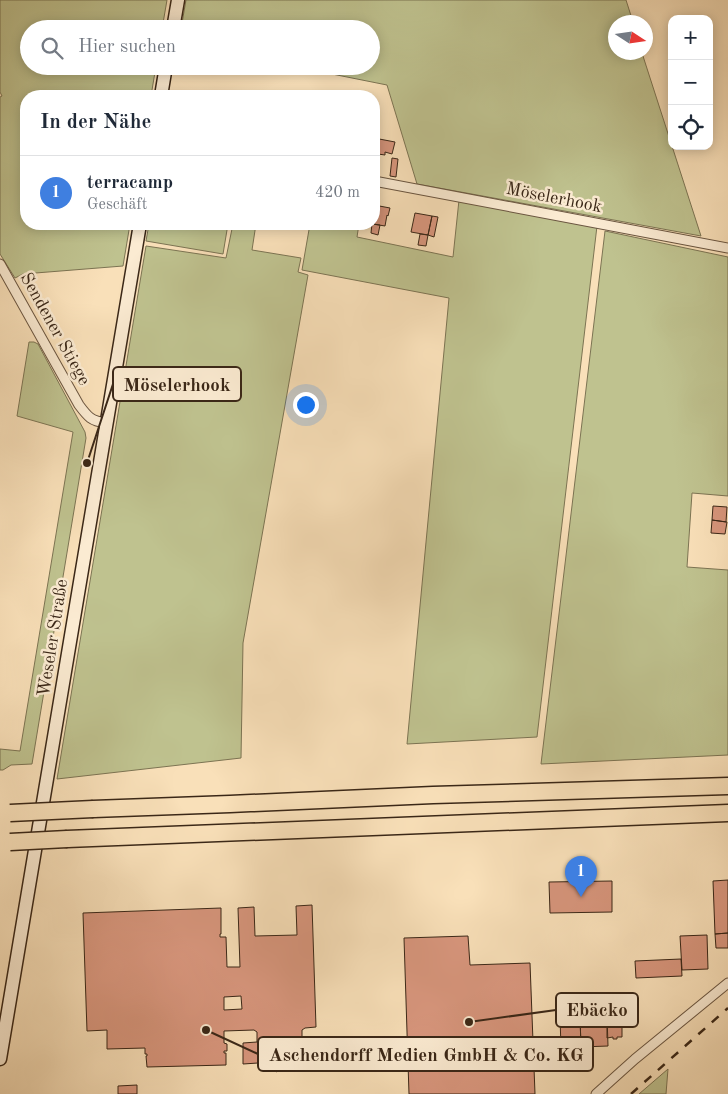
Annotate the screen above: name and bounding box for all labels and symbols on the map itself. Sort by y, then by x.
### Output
north arrow [608,15,653,60]
street label: Möselerhook [504,180,604,216]
street label: Sendener Stiege [17,270,93,388]
callout: Möselerhook [113,367,241,401]
text: Möselerhook [123,377,231,396]
your location [293,392,319,418]
street label: Weseler Straße [35,578,71,698]
pin: 1 [565,856,597,897]
callout: Ebäcko [556,993,638,1027]
text: Ebäcko [566,1002,628,1021]
callout: Aschendorff Medien GmbH & Co. KG [258,1037,593,1071]
text: Aschendorff Medien GmbH & Co. KG [268,1047,584,1066]

